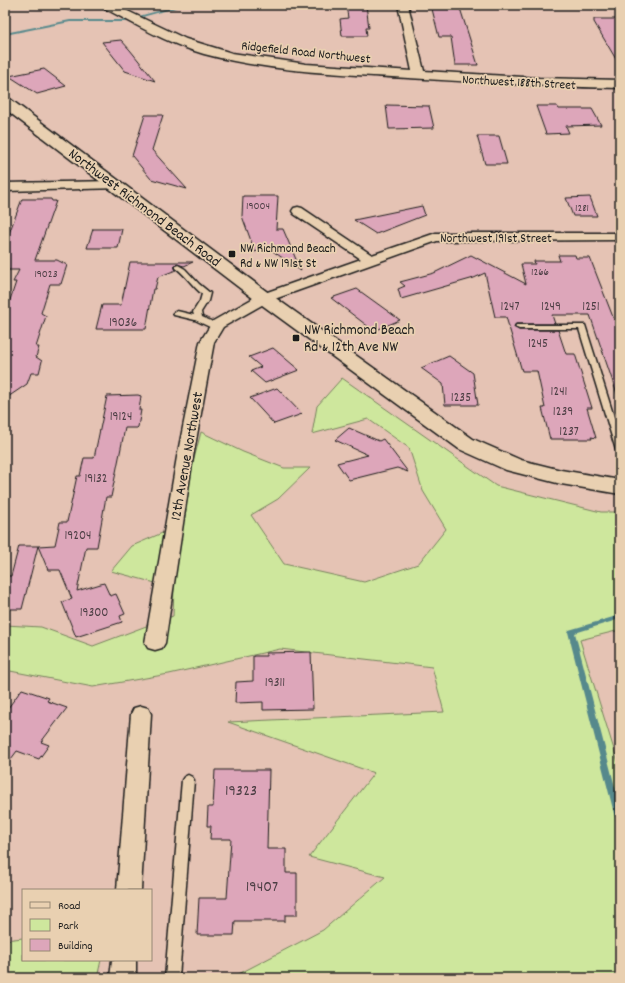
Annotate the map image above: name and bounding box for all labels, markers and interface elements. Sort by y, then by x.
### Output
street label: Ridgefield Road Northwest [240,37,371,70]
street label: Northwest 188th Street [462,71,576,96]
street label: Northwest Richmond Beach Road [63,144,225,273]
house number: 19004 [246,199,270,215]
house number: 1281 [575,201,589,217]
street label: Northwest 191st Street [440,230,552,249]
place label: NW Richmond Beach Rd & NW 191st St [240,240,336,274]
marker: NW Richmond Beach Rd & NW 191st St [227,249,237,259]
house number: 1266 [531,265,549,281]
house number: 19023 [34,267,58,283]
house number: 1247 [501,298,519,317]
house number: 1249 [541,298,561,317]
house number: 1251 [582,298,600,317]
house number: 19036 [109,314,137,333]
place label: NW Richmond Beach Rd & 12th Ave NW [304,320,415,359]
marker: NW Richmond Beach Rd & 12th Ave NW [291,333,301,343]
house number: 1245 [528,335,548,354]
house number: 1241 [551,383,567,402]
house number: 1235 [451,389,471,408]
street label: 12th Avenue Northwest [166,390,210,522]
house number: 1239 [553,403,573,422]
house number: 19124 [110,408,132,427]
house number: 1237 [559,423,579,442]
house number: 19132 [84,470,108,489]
house number: 19204 [65,527,91,546]
house number: 19300 [80,604,108,623]
house number: 19311 [265,674,285,693]
house number: 19323 [225,780,257,803]
house number: 19407 [246,876,278,899]
legend [22,889,152,961]
text: Road [58,898,80,915]
text: Park [58,918,79,935]
text: Building [58,938,93,955]

